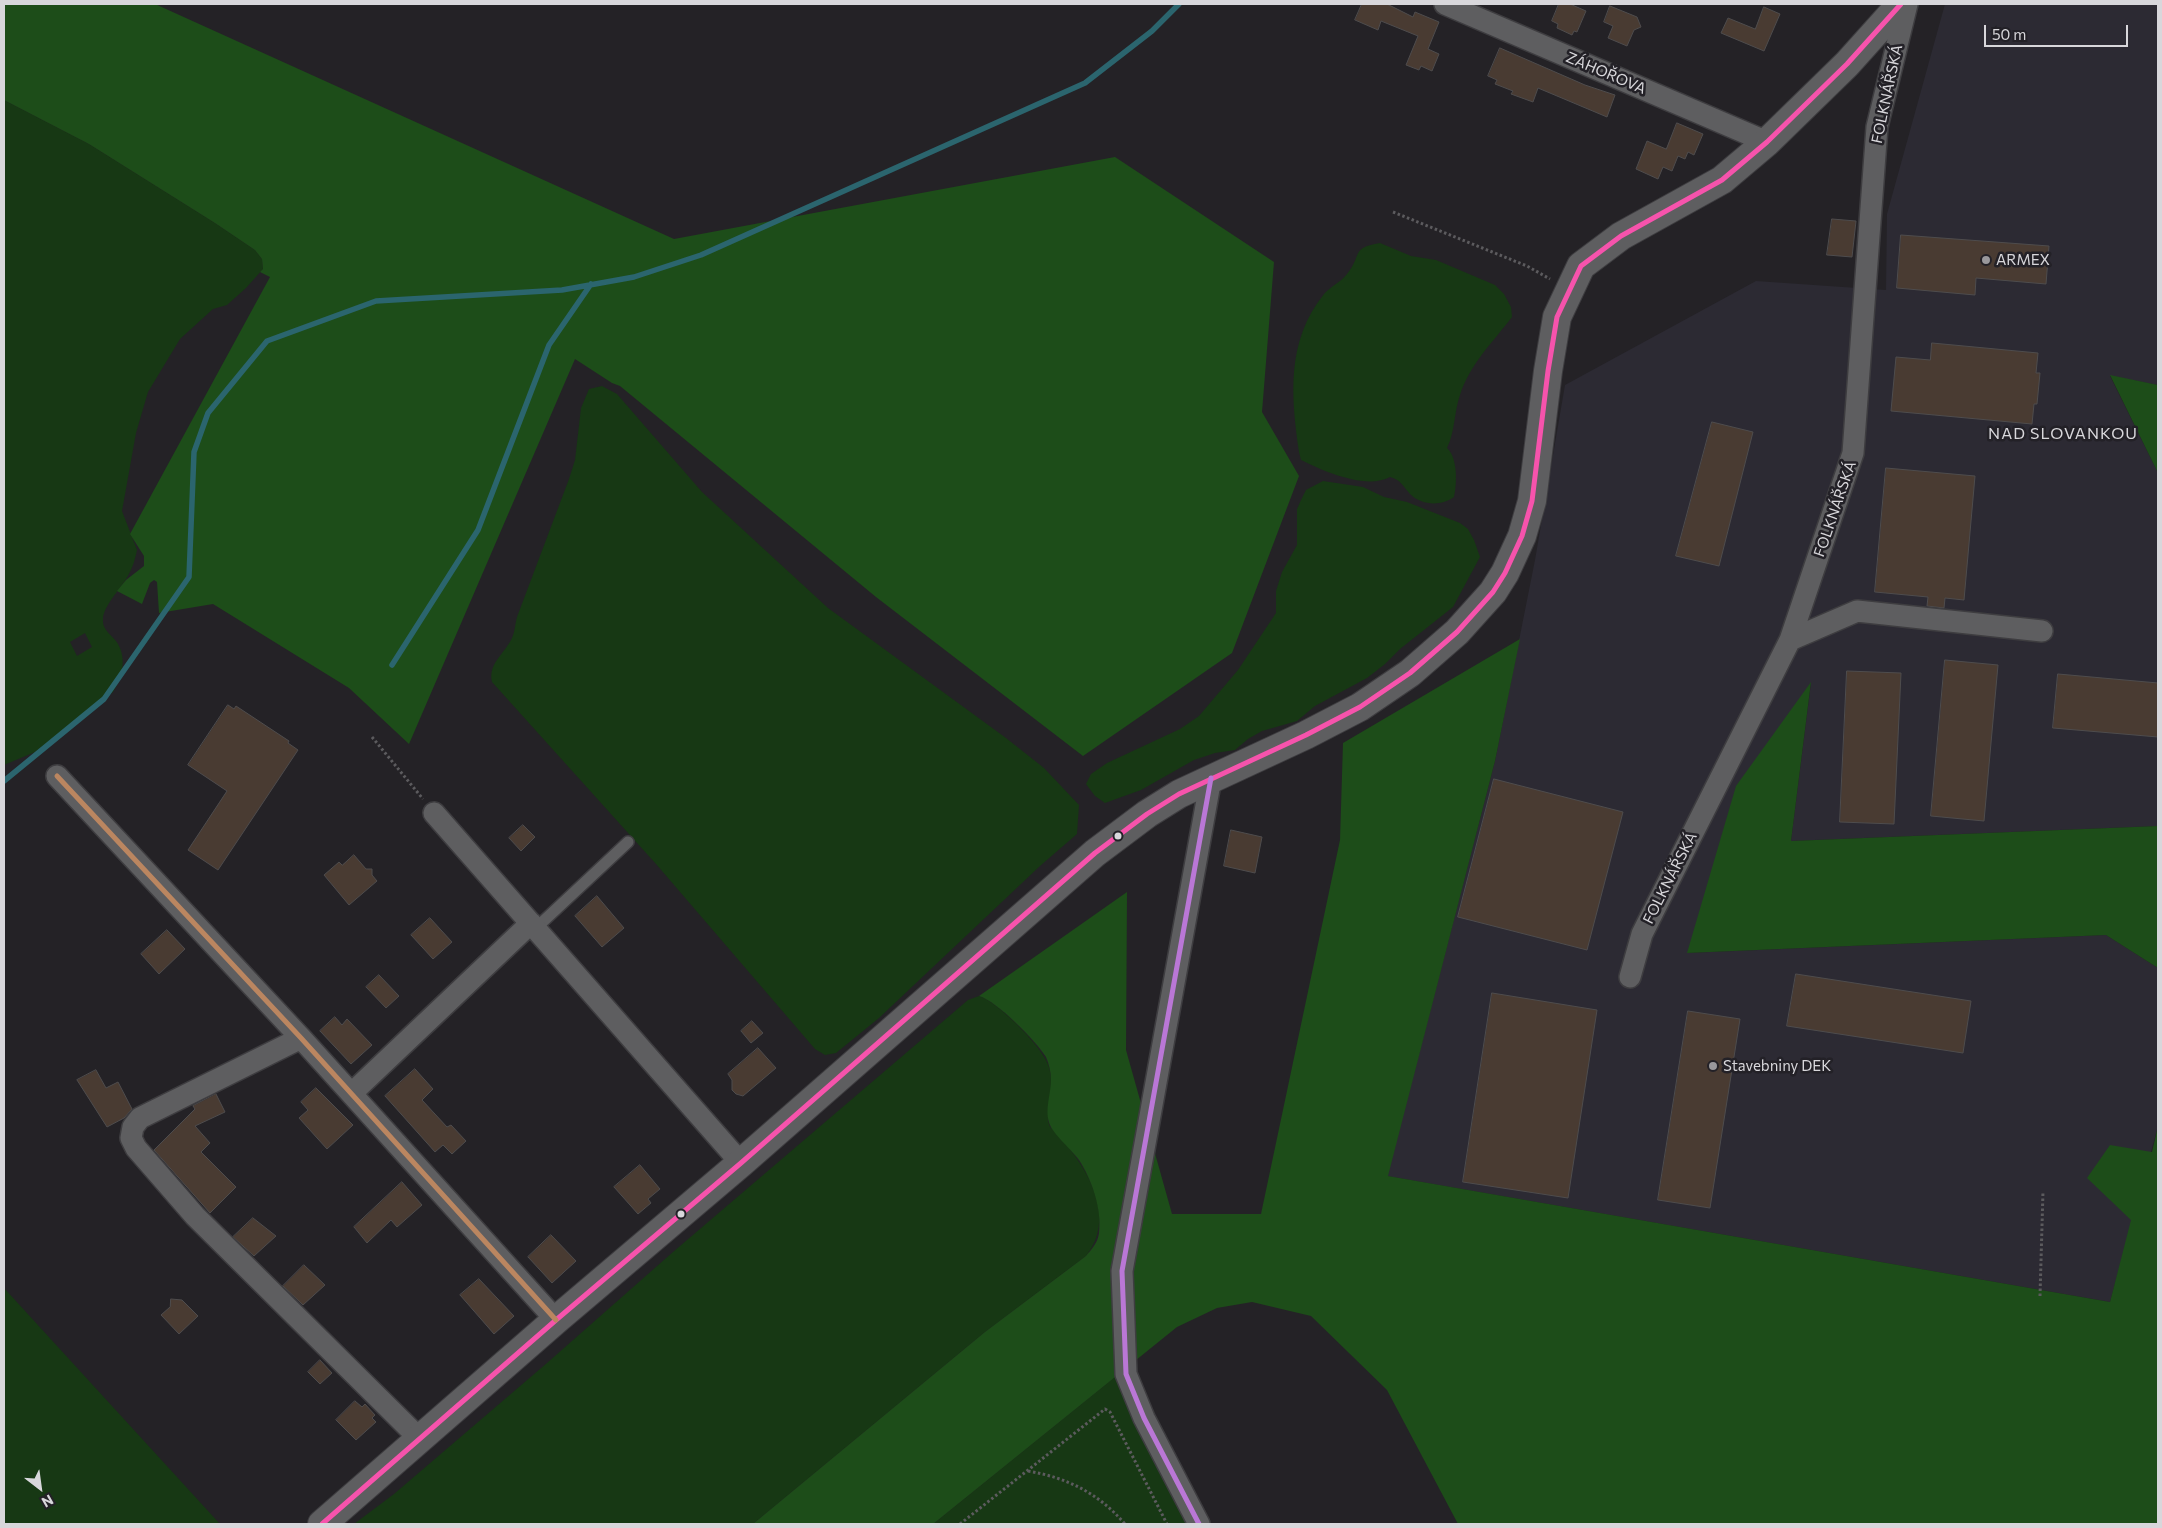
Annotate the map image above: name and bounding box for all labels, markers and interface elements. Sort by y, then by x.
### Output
scale bar [1987,15,2131,47]
text: 50 m [1992,25,2026,43]
street label: FOLKNÁŘSKÁ [1868,43,1906,145]
street label: ZÁHOŘOVA [1563,48,1649,98]
place label: ARMEX [1996,251,2050,269]
marker: ARMEX [1980,254,1992,266]
district label: NAD SLOVANKOU [1986,424,2140,444]
street label: FOLKNÁŘSKÁ [1810,459,1860,559]
street label: FOLKNÁŘSKÁ [1639,829,1701,927]
unlabelled marker [1113,831,1123,841]
place label: Stavebniny DEK [1723,1057,1831,1075]
marker: Stavebniny DEK [1707,1060,1719,1072]
unlabelled marker [676,1209,686,1219]
north arrow [15,1463,65,1513]
text: N [39,1491,57,1511]

